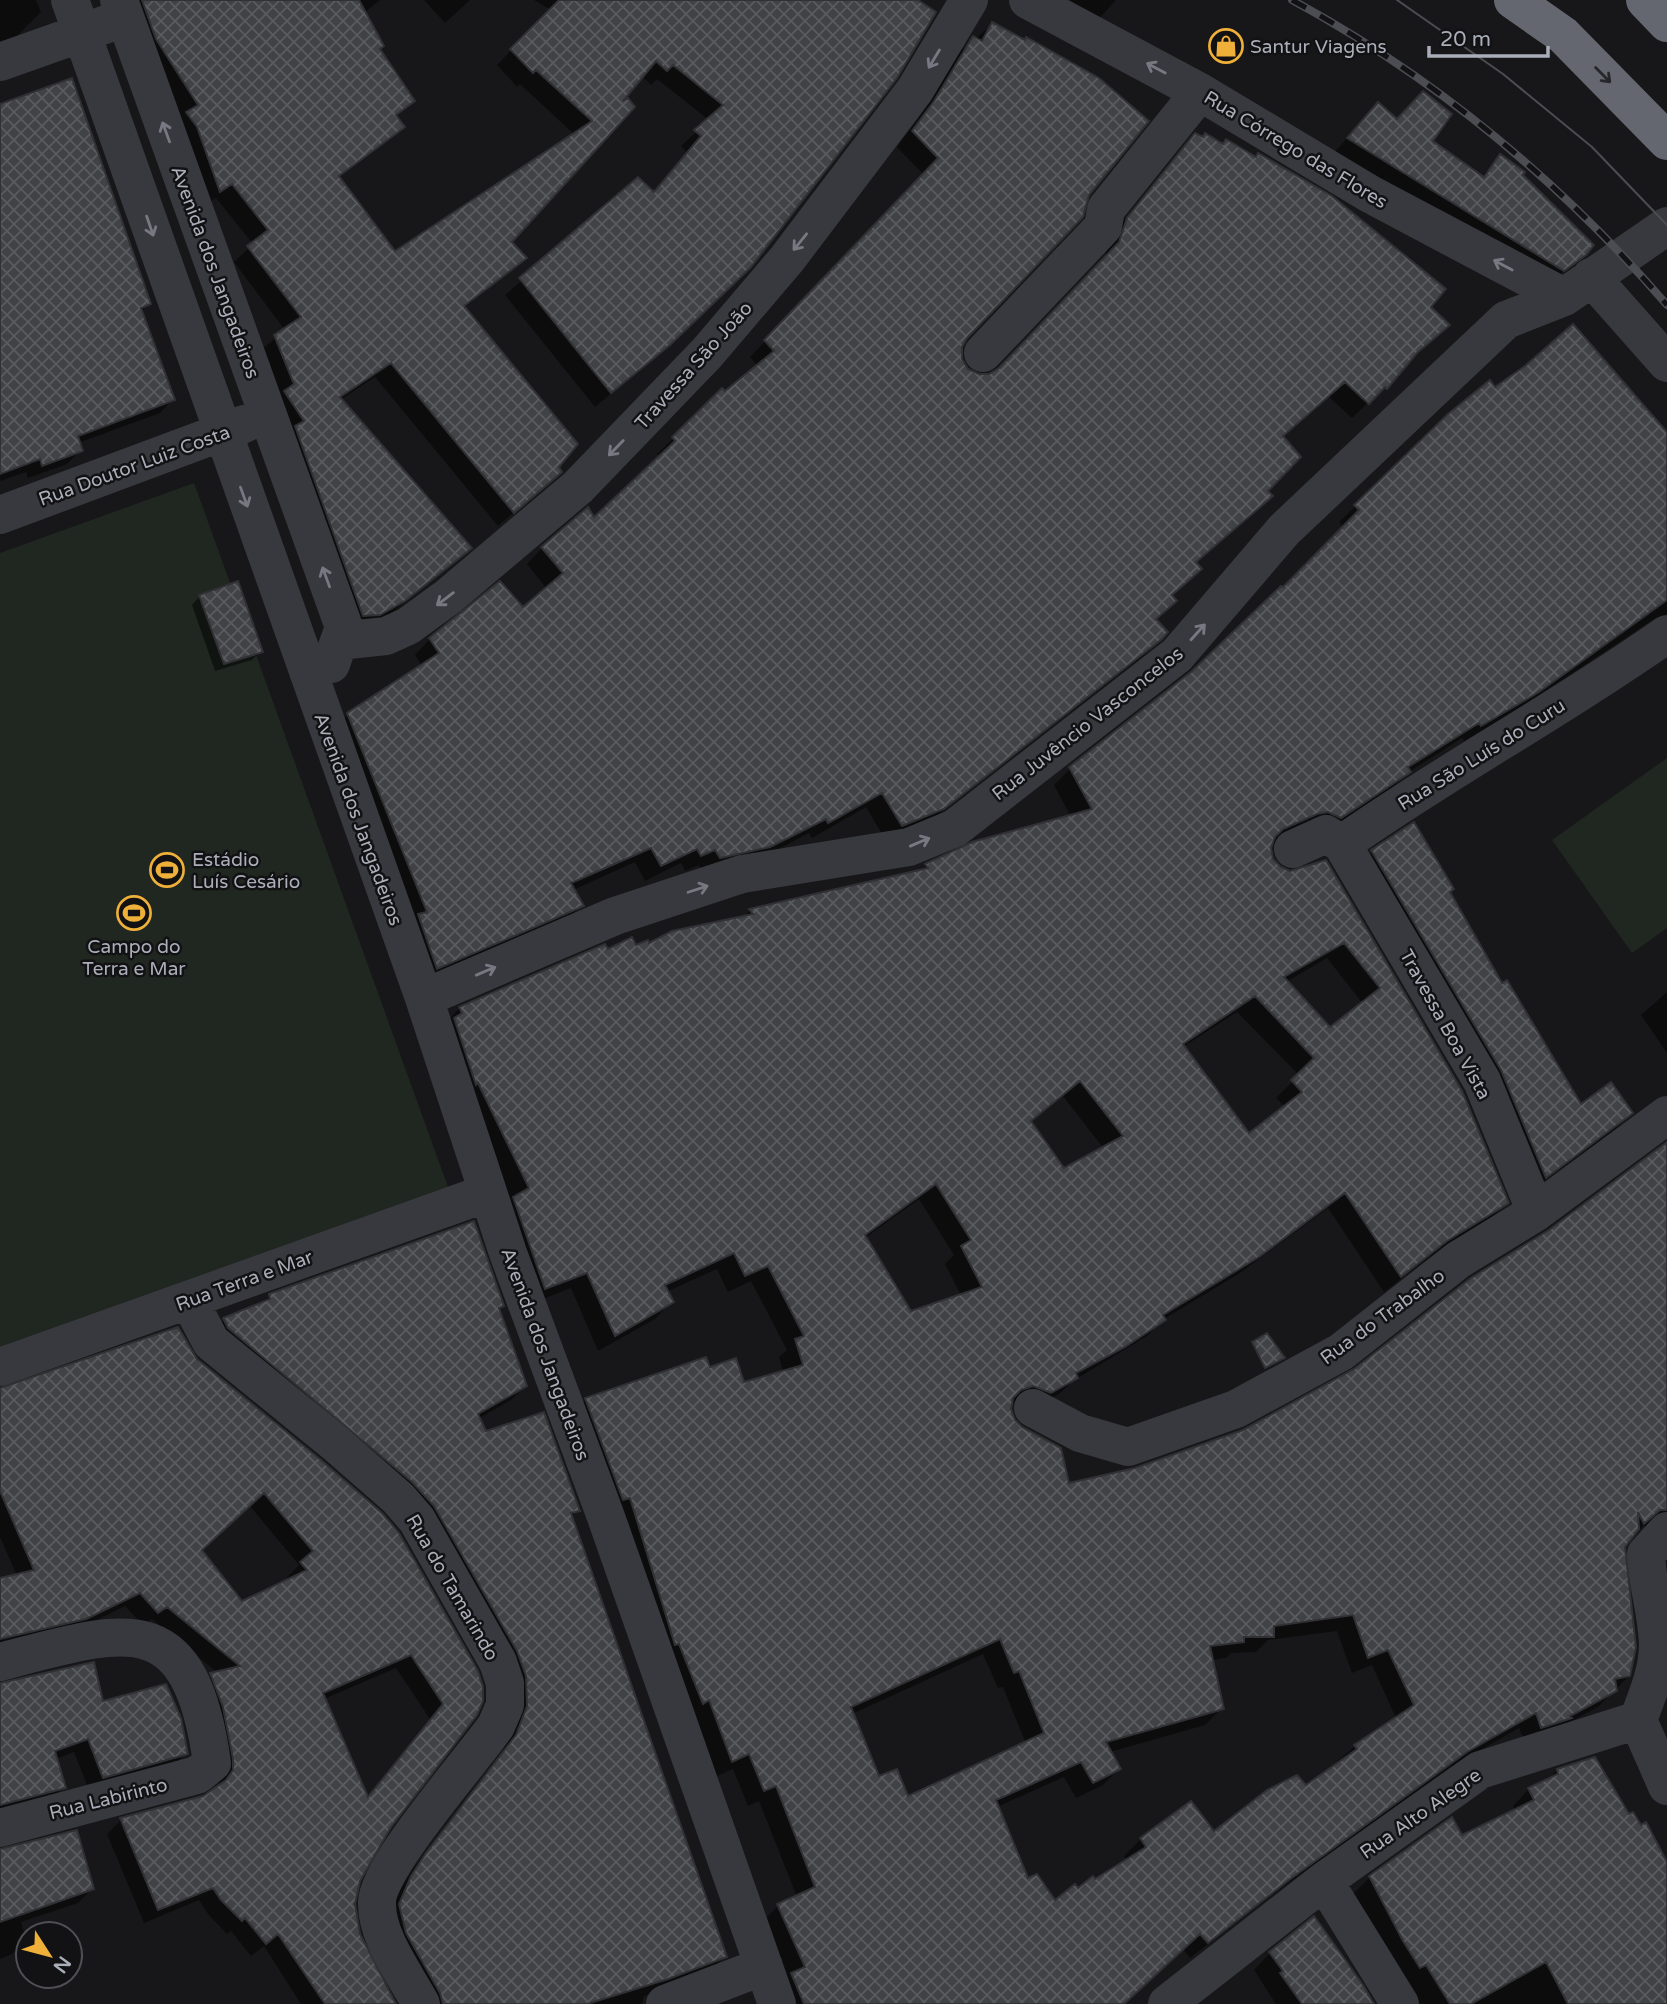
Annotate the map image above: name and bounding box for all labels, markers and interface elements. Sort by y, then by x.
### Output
scale bar [1429,14,1548,58]
shop icon: Santur Viagens [1207,27,1245,65]
text: 20 m [1440,27,1491,52]
place label: Santur Viagens [1250,36,1387,58]
one-way arrow [927,48,941,68]
one-way arrow [1146,61,1167,75]
one-way arrow [1594,66,1611,83]
street label: Rua Córrego das Flores [1200,86,1391,213]
one-way arrow [159,122,171,144]
street label: Avenida dos Jangadeiros [166,163,264,382]
one-way arrow [145,215,157,237]
one-way arrow [792,233,807,251]
one-way arrow [1493,257,1514,271]
street label: Travessa São João [631,297,757,434]
street label: Rua Doutor Luiz Costa [36,421,233,511]
one-way arrow [607,439,624,456]
one-way arrow [239,486,252,508]
one-way arrow [319,566,331,588]
one-way arrow [437,591,455,606]
one-way arrow [1190,623,1206,641]
street label: Rua Juvêncio Vasconcelos [988,642,1187,805]
street label: Rua São Luís do Curu [1394,694,1569,815]
street label: Avenida dos Jangadeiros [309,710,407,929]
one-way arrow [909,835,930,848]
place label: Estádio Luís Cesário [192,849,300,893]
sports icon: Estádio Luís Cesário [148,851,186,889]
one-way arrow [687,881,709,894]
sports icon: Campo do Terra e Mar [115,894,153,932]
place label: Campo do Terra e Mar [82,936,186,980]
street label: Travessa Boa Vista [1395,946,1495,1103]
one-way arrow [475,964,497,977]
street label: Avenida dos Jangadeiros [496,1245,594,1464]
street label: Rua Terra e Mar [173,1246,316,1316]
street label: Rua do Trabalho [1316,1264,1449,1369]
street label: Rua do Tamarindo [401,1510,503,1665]
street label: Rua Alto Alegre [1356,1764,1485,1864]
street label: Rua Labirinto [47,1774,170,1824]
north arrow [14,1920,84,1990]
text: N [49,1952,75,1977]

